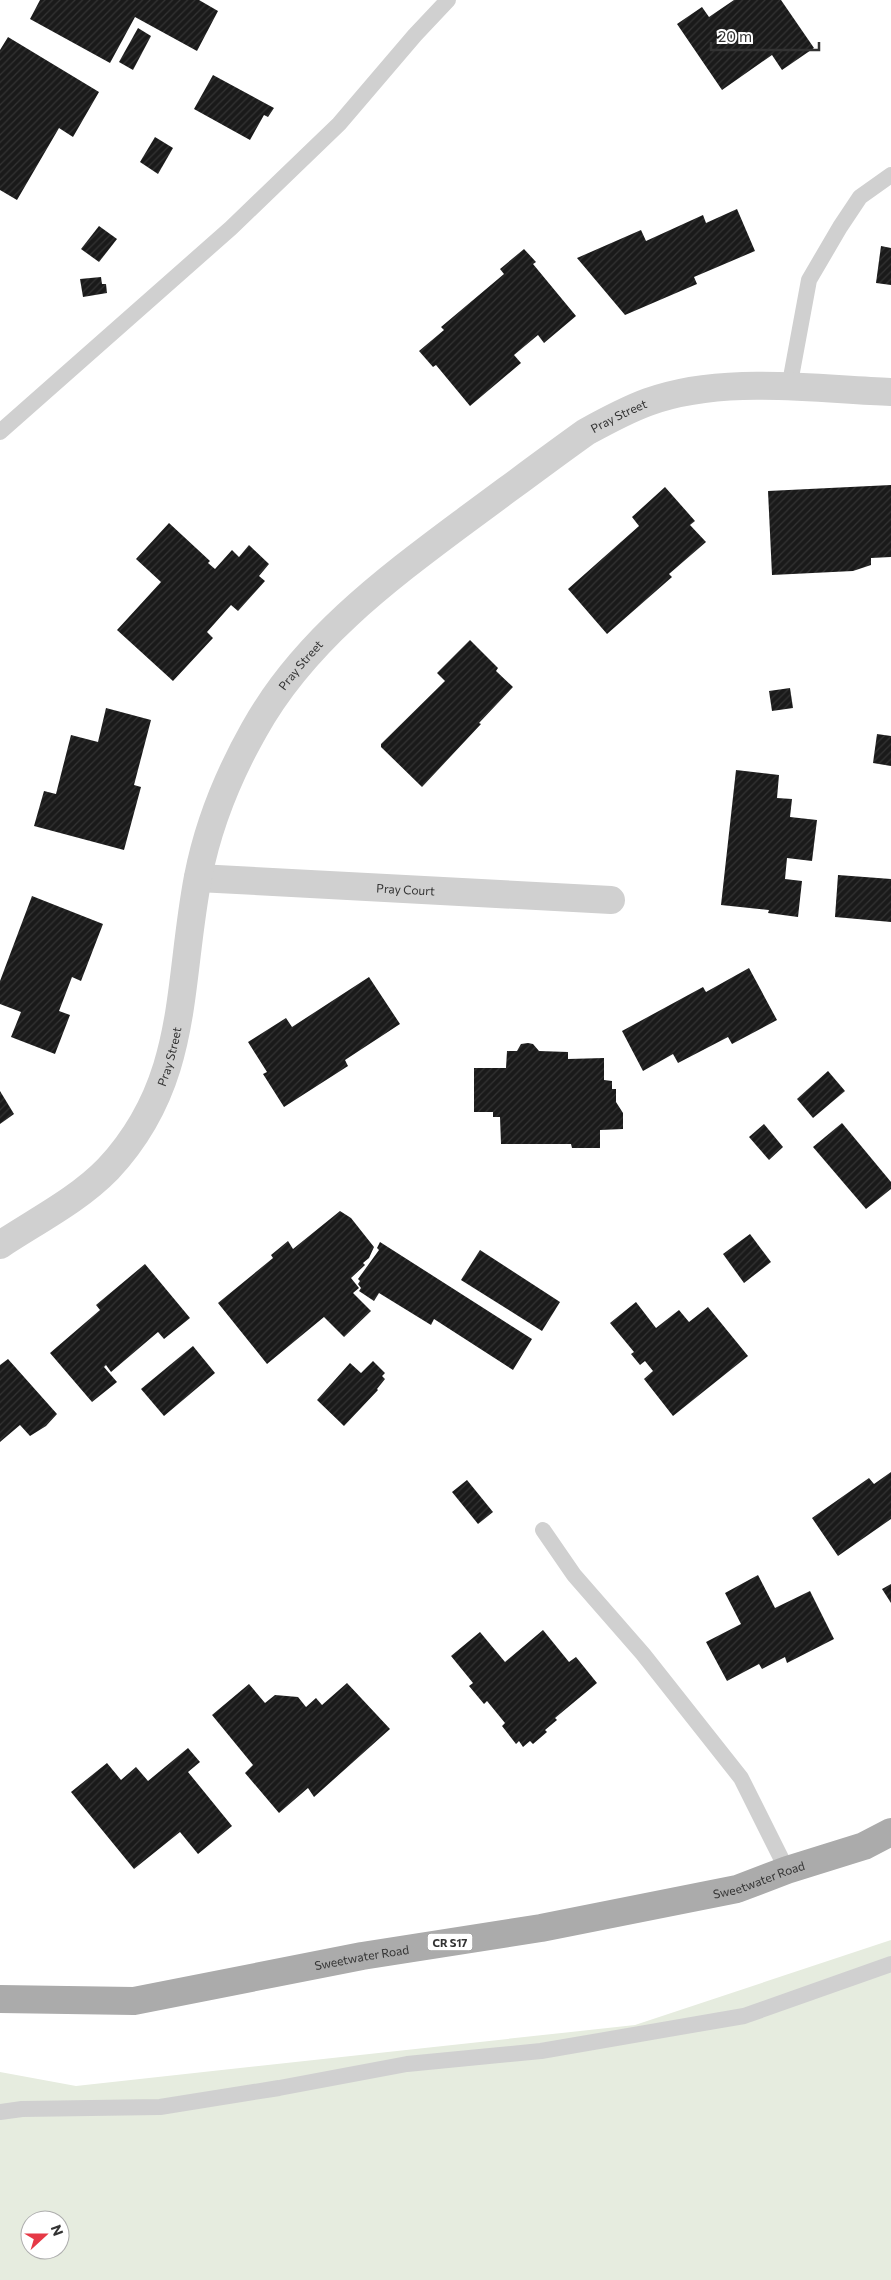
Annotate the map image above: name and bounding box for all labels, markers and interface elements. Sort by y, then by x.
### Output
scale bar [711,20,818,52]
text: 20 m [718,27,752,45]
street label: Pray Street [588,396,649,435]
street label: Pray Street [275,637,325,692]
street label: Pray Court [376,881,435,898]
street label: Pray Street [154,1026,184,1088]
street label: Sweetwater Road [712,1858,806,1901]
road number: CR S17 [428,1934,472,1950]
street label: Sweetwater Road [313,1942,410,1972]
north arrow [20,2210,70,2260]
text: N [48,2222,67,2238]

